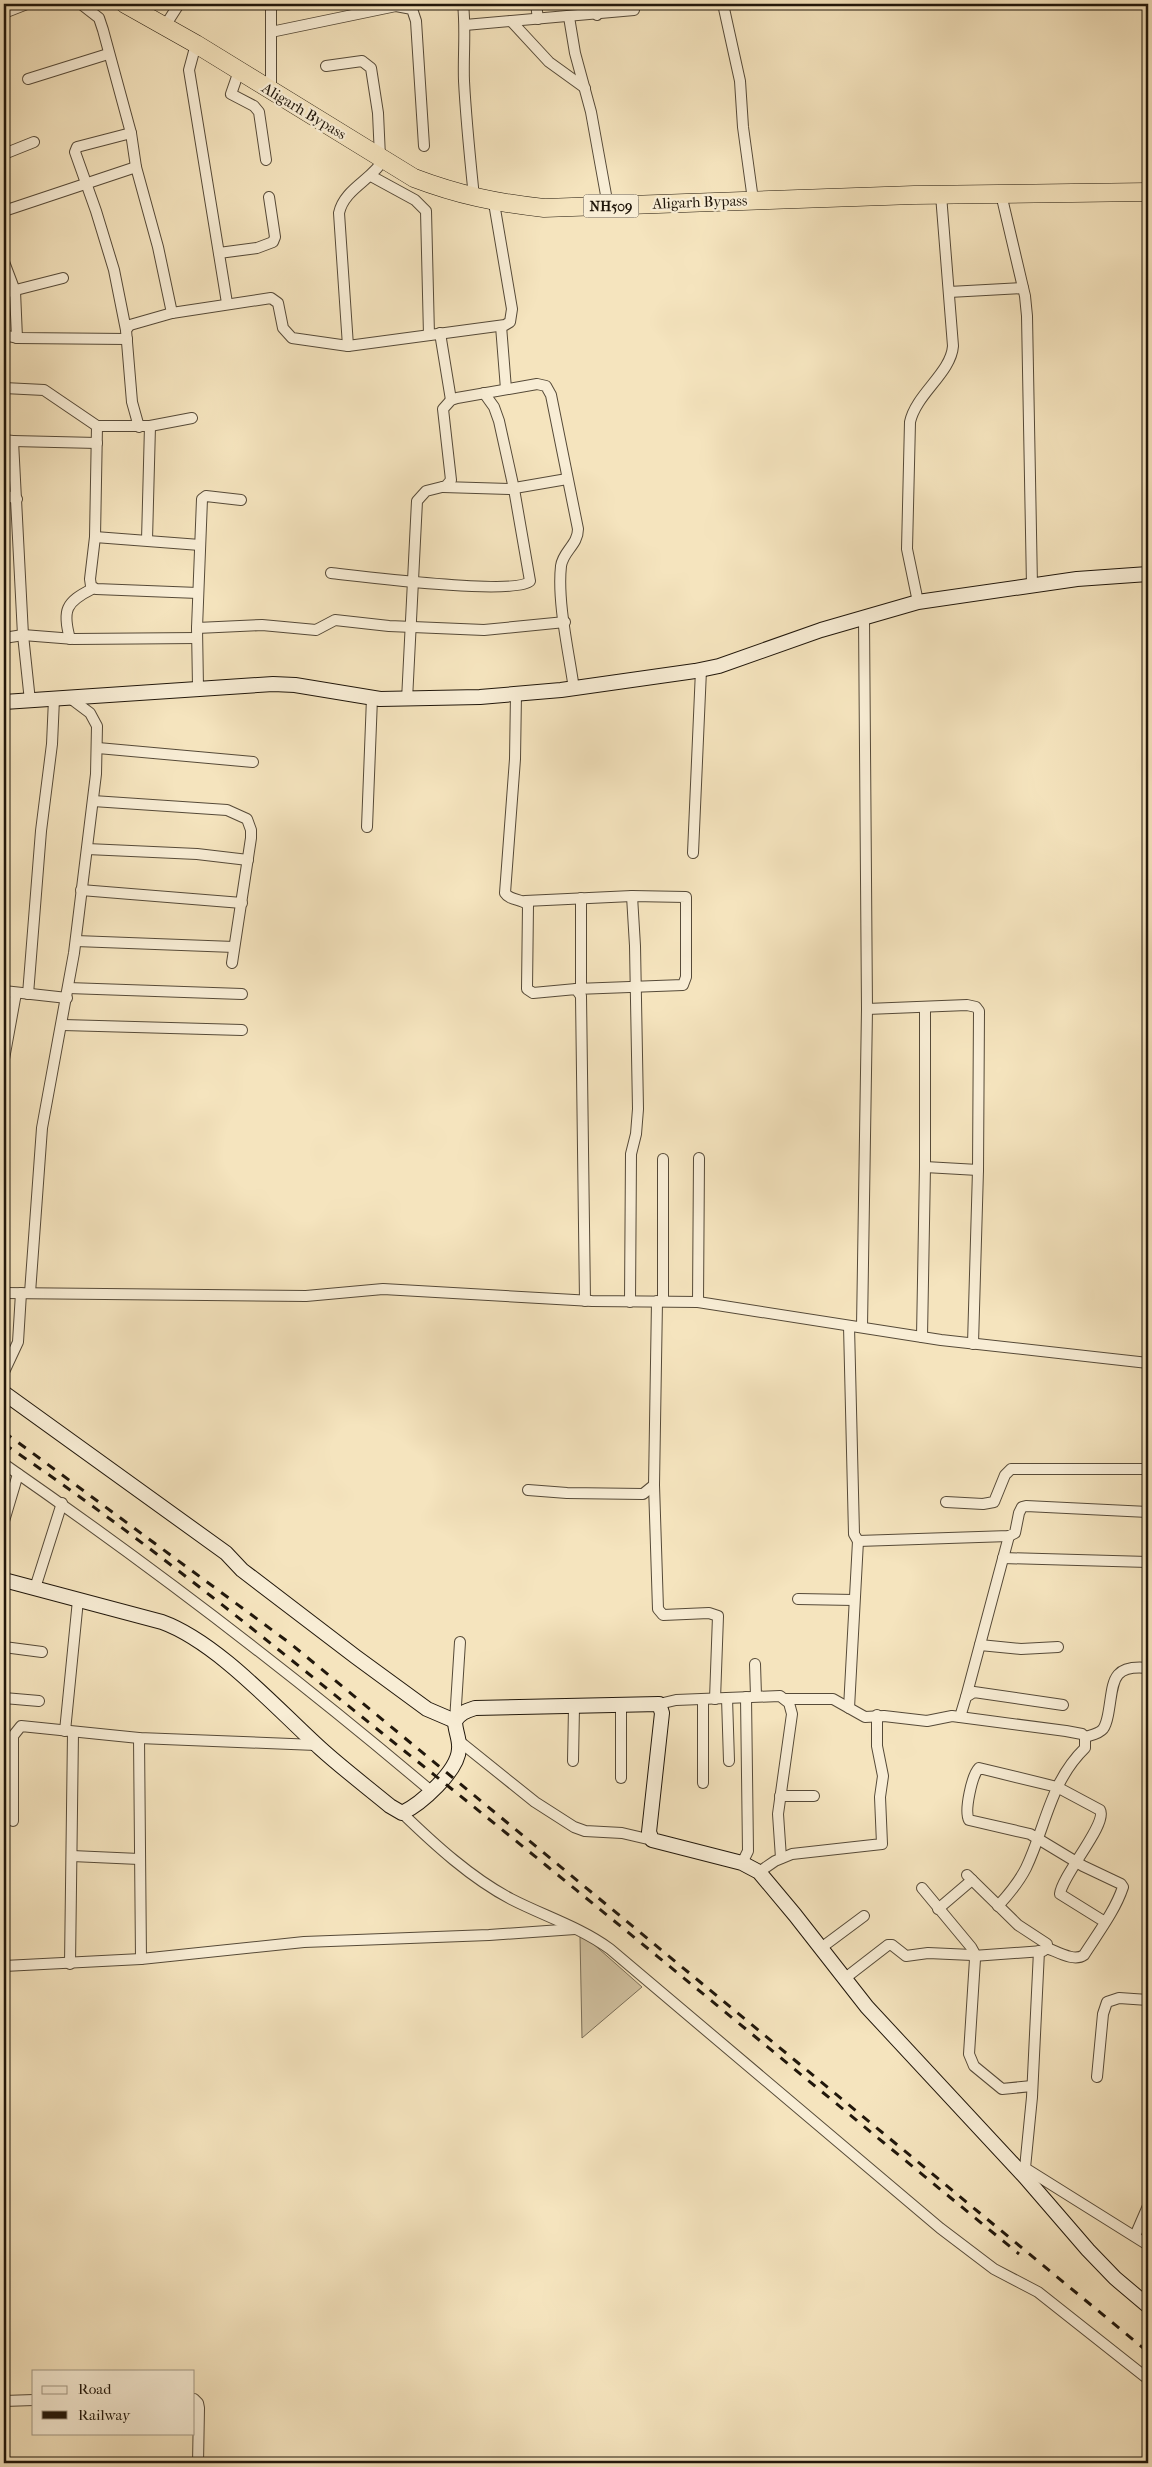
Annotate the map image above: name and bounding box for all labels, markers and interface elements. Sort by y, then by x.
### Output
street label: Aligarh Bypass [258,78,350,143]
street label: Aligarh Bypass [651,191,748,213]
road number: NH509 [584,195,638,218]
legend [32,2370,195,2434]
text: Road [78,2380,112,2398]
text: Railway [78,2406,131,2424]

